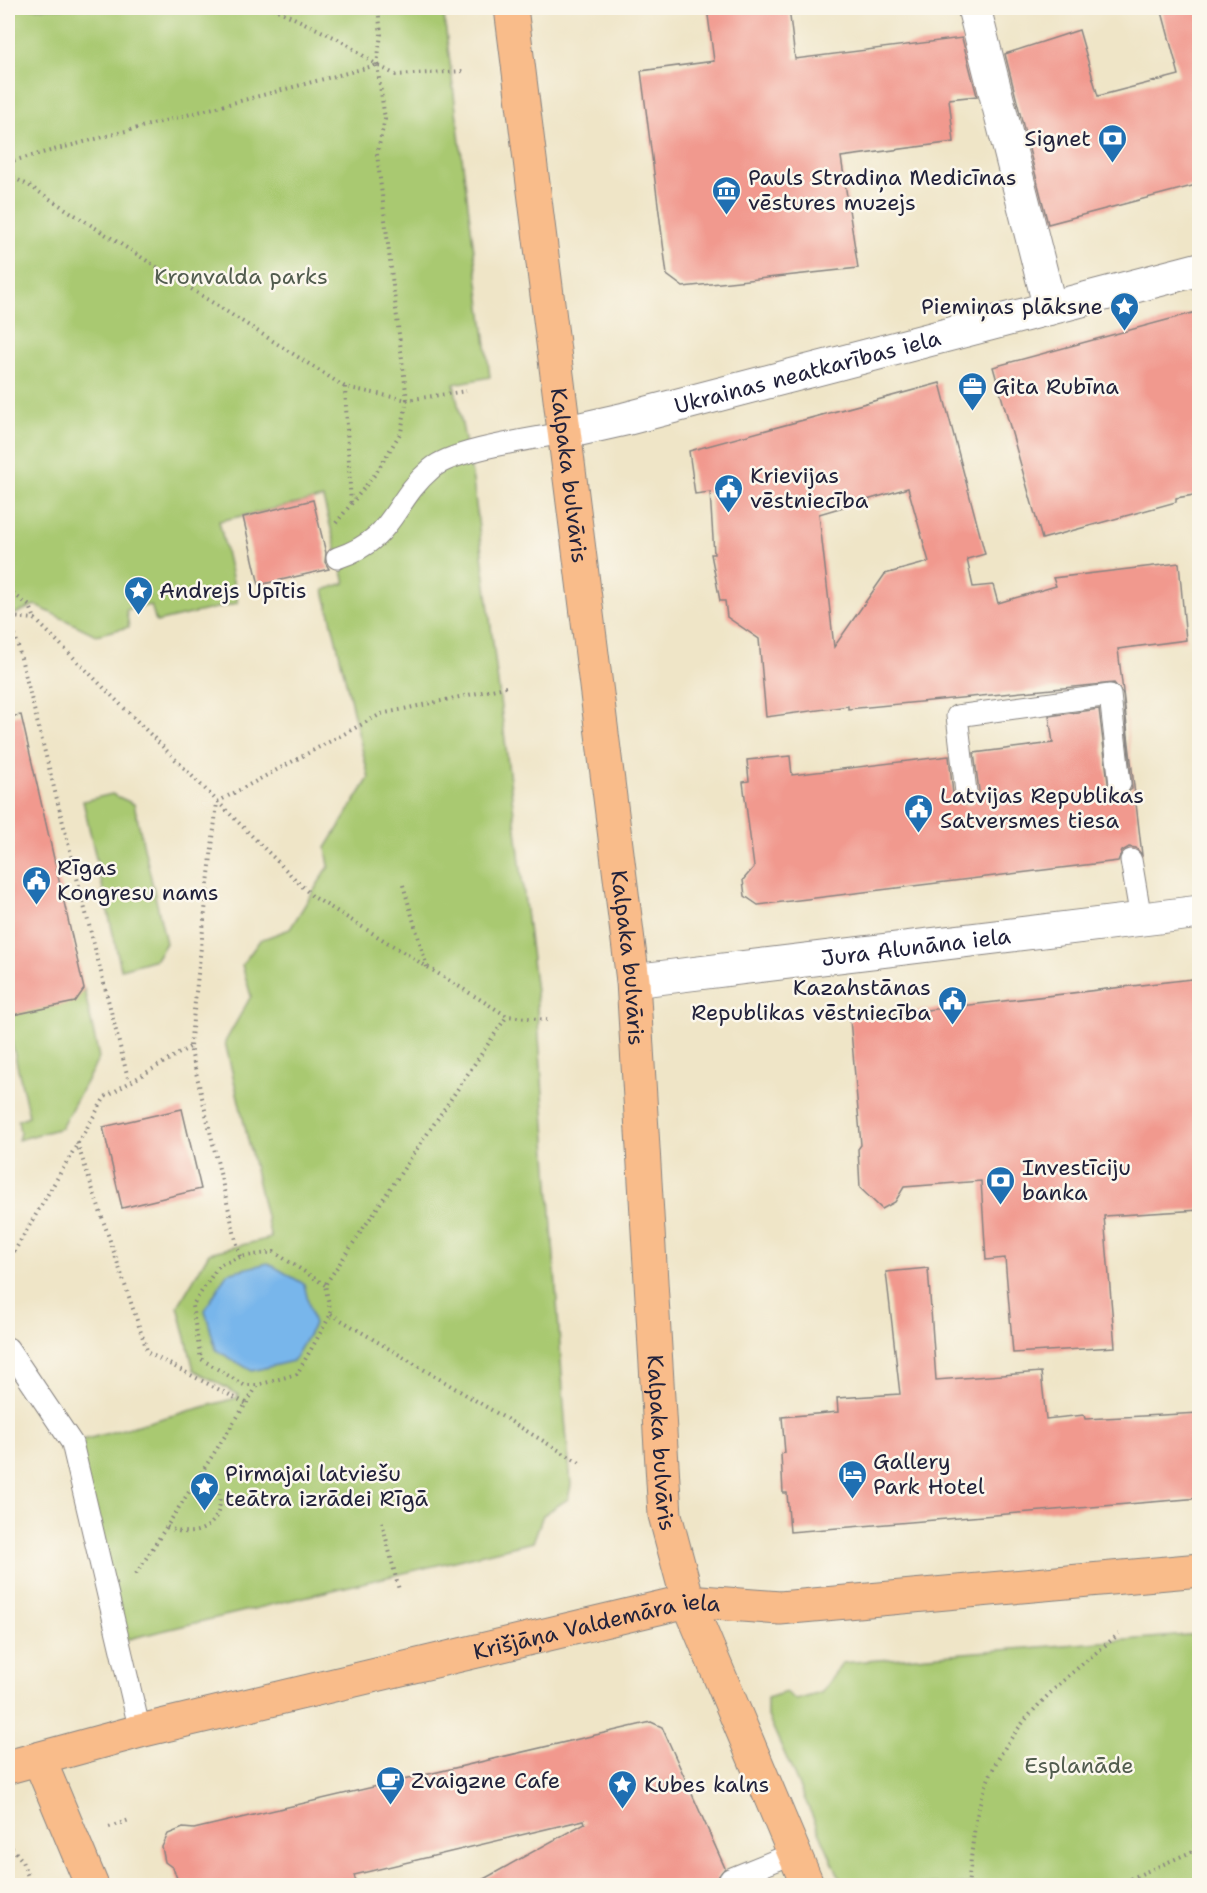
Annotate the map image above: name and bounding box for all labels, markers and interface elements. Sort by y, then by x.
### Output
bank icon: Signet [1096,122,1128,164]
place label: Signet [1024,124,1091,153]
place label: Pauls Stradiņa Medicīnas vēstures muzejs [748,163,1017,217]
museum icon: Pauls Stradiņa Medicīnas vēstures muzejs [711,174,743,216]
park label: Kronvalda parks [154,262,328,291]
place icon: Piemiņas plāksne [1108,290,1140,332]
place label: Piemiņas plāksne [921,292,1103,322]
street label: Ukrainas neatkarības iela [671,323,944,421]
office icon: Gita Rubīna [956,370,988,412]
place label: Gita Rubīna [993,372,1119,401]
street label: Kalpaka bulvāris [544,386,594,565]
place label: Krievijas vēstniecība [750,461,869,515]
public building icon: Krievijas vēstniecība [713,472,745,514]
place icon: Andrejs Upītis [122,574,154,616]
place label: Andrejs Upītis [159,576,307,605]
place label: Latvijas Republikas Satversmes tiesa [940,781,1144,835]
public building icon: Latvijas Republikas Satversmes tiesa [903,792,935,834]
place label: Rīgas Kongresu nams [57,853,219,907]
public building icon: Rīgas Kongresu nams [20,864,52,906]
street label: Kalpaka bulvāris [604,868,651,1046]
street label: Jura Alunāna iela [820,921,1013,973]
place label: Kazahstānas Republikas vēstniecība [691,973,931,1027]
public building icon: Kazahstānas Republikas vēstniecība [936,984,968,1026]
place label: Investīciju banka [1022,1153,1131,1207]
bank icon: Investīciju banka [985,1164,1017,1206]
street label: Kalpaka bulvāris [640,1354,683,1534]
place label: Gallery Park Hotel [873,1447,985,1501]
hotel icon: Gallery Park Hotel [836,1458,868,1500]
place label: Pirmajai latviešu teātra izrādei Rīgā [225,1459,429,1513]
place icon: Pirmajai latviešu teātra izrādei Rīgā [188,1470,220,1512]
street label: Krišjāņa Valdemāra iela [470,1587,722,1667]
park label: Esplanāde [1024,1751,1134,1780]
cafe icon: Zvaigzne Cafe [374,1764,406,1806]
place label: Zvaigzne Cafe [411,1766,560,1795]
place icon: Kubes kalns [607,1768,639,1810]
place label: Kubes kalns [644,1770,769,1799]

